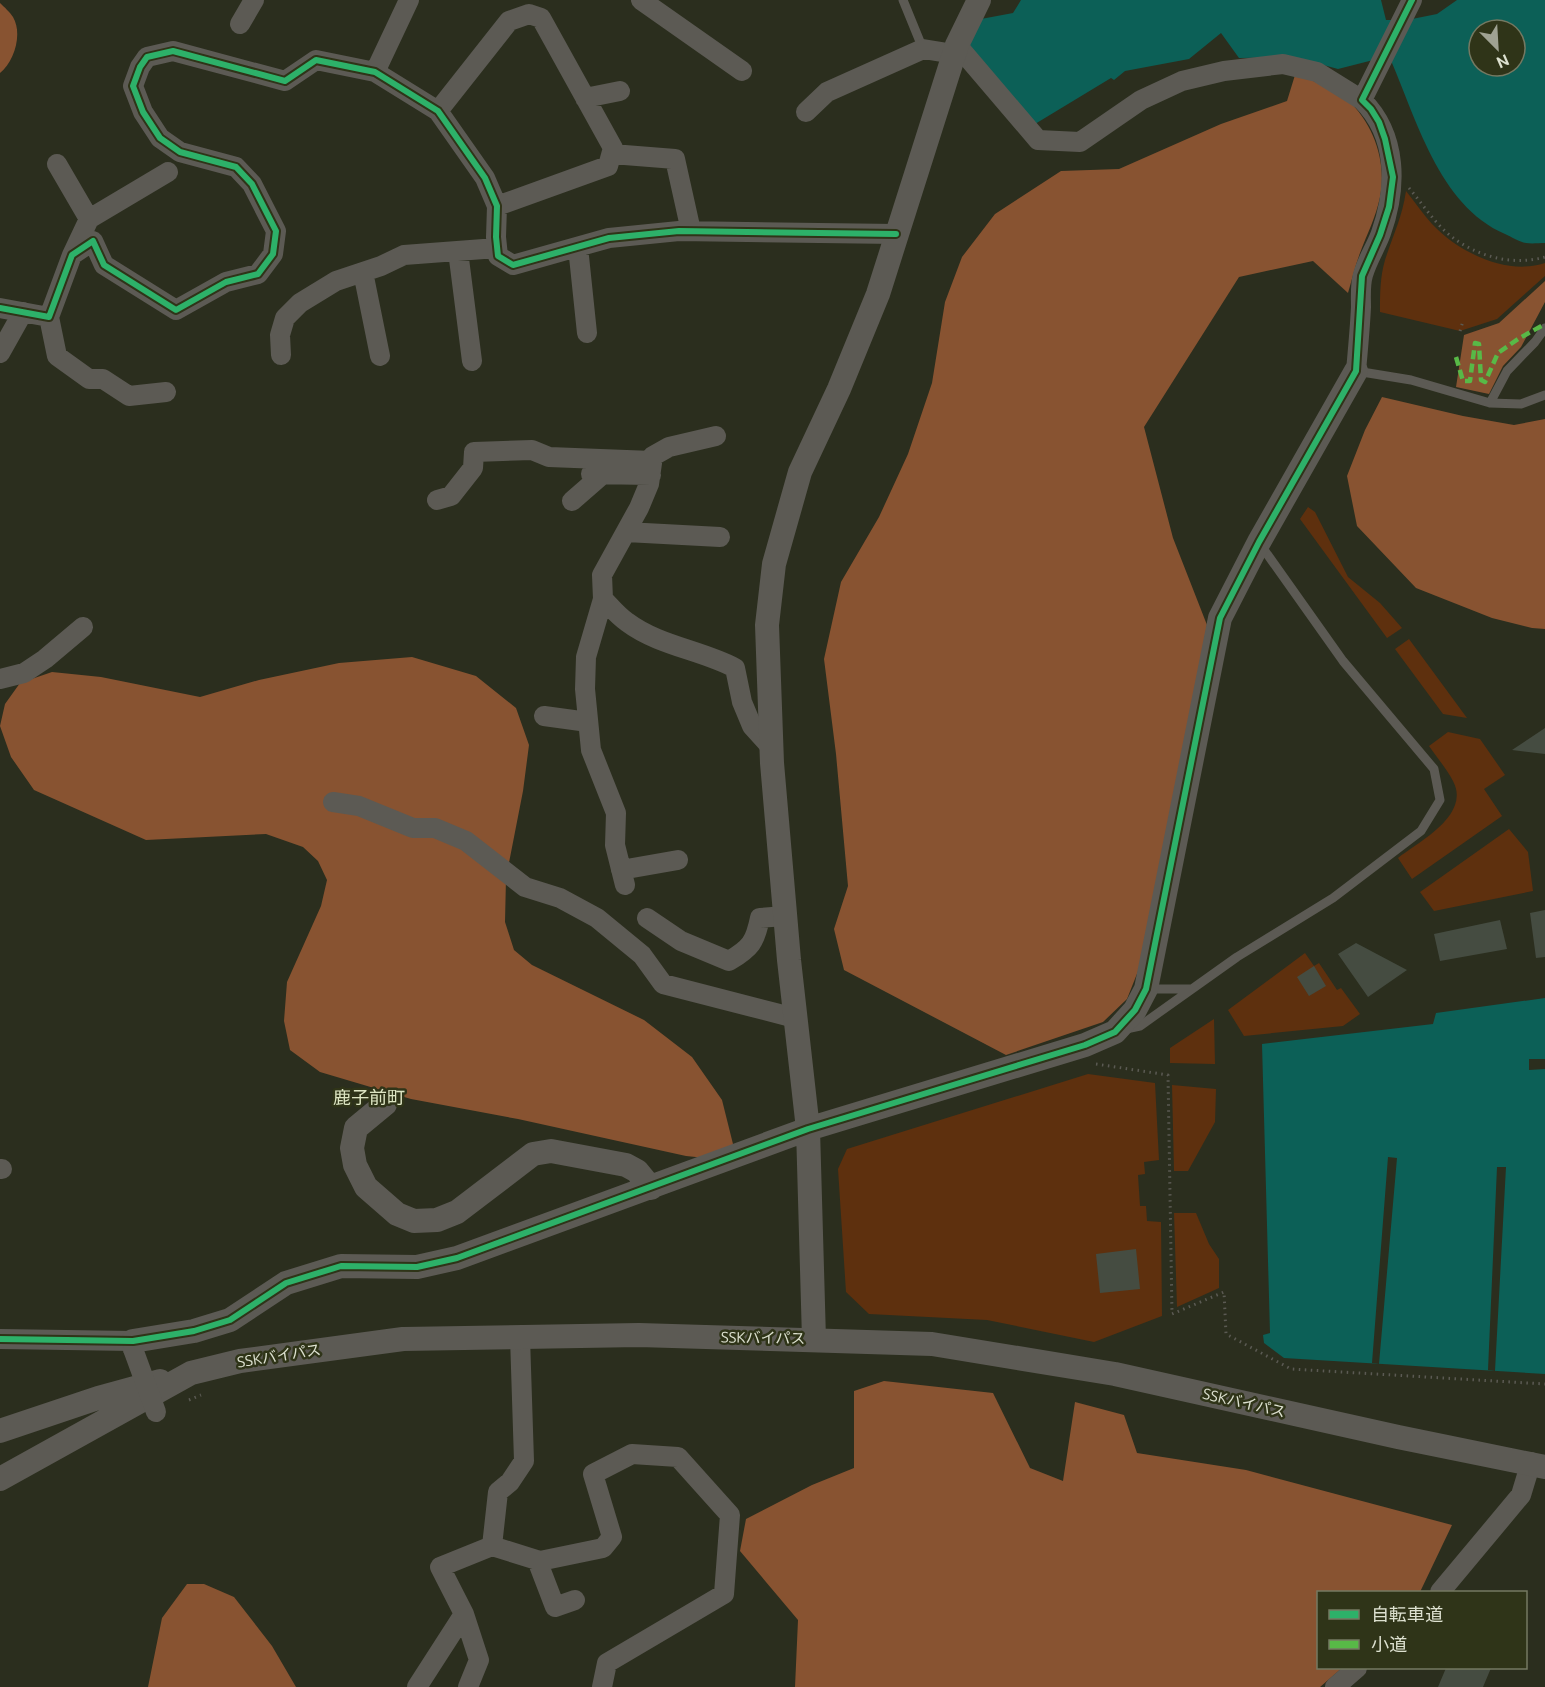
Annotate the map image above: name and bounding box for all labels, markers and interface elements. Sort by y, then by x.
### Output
north arrow [1467,18,1527,78]
text: N [1494,51,1512,72]
district label: 鹿子前町 [333,1087,405,1107]
street label: SSKバイパス [721,1328,805,1347]
street label: SSKバイパス [236,1340,322,1371]
street label: SSKバイパス [1201,1385,1287,1420]
legend [1317,1591,1527,1669]
text: 自転車道 [1371,1604,1443,1624]
text: 小道 [1371,1634,1407,1654]

